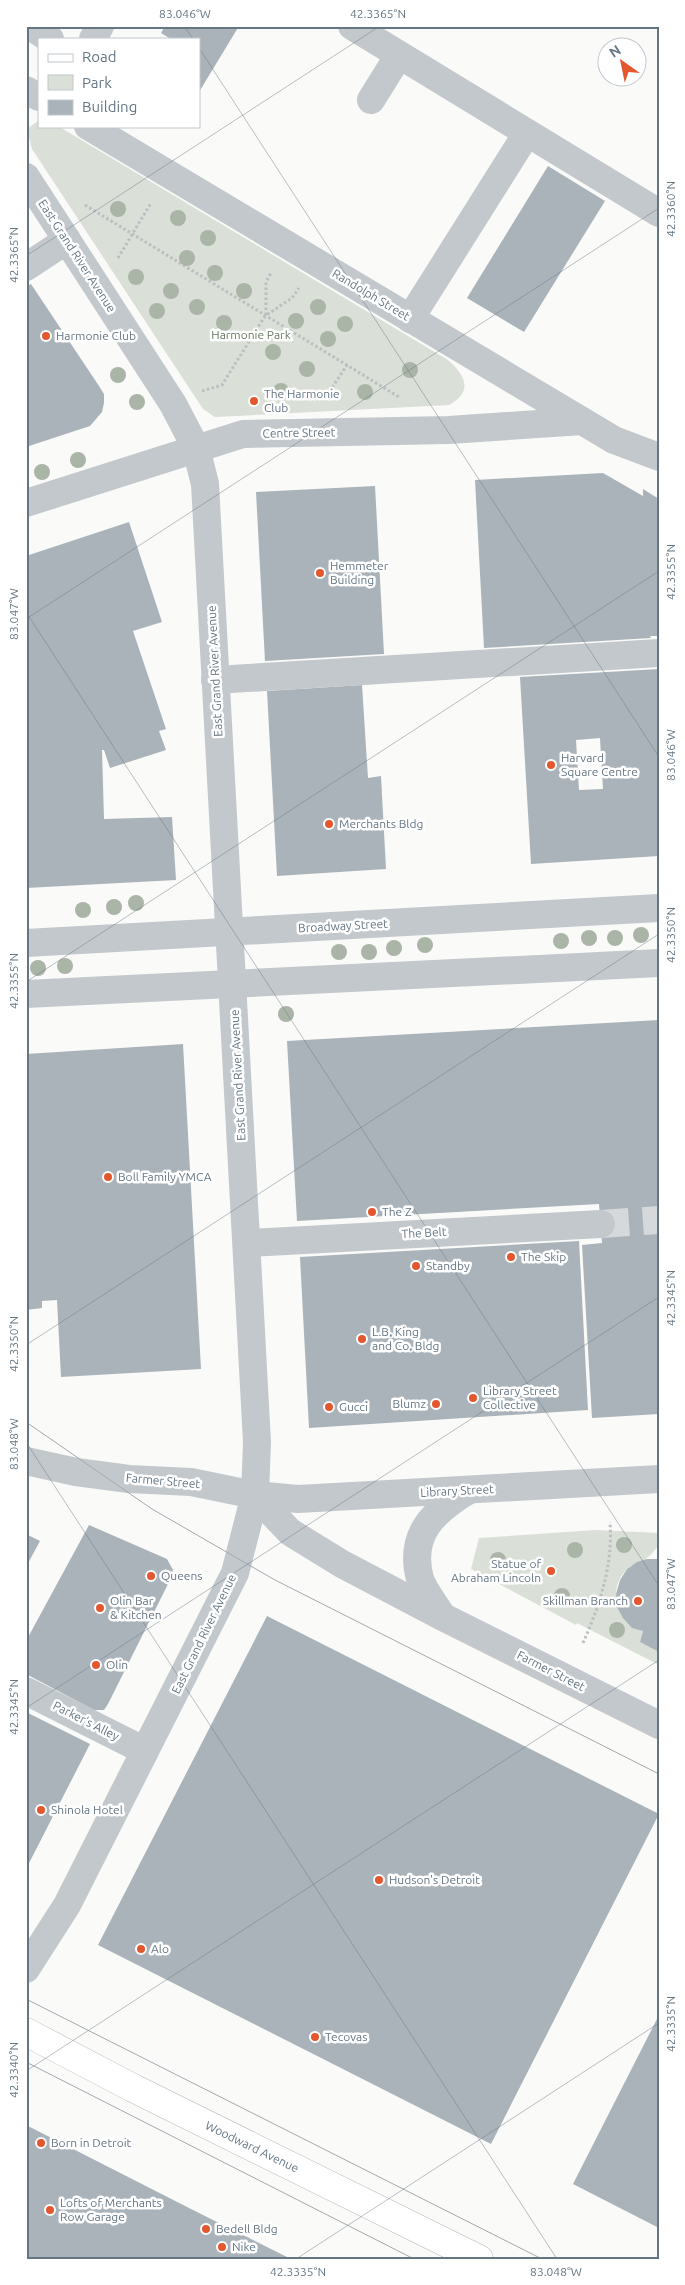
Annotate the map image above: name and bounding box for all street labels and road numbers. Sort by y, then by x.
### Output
street label: East Grand River Avenue [36,197,119,314]
street label: Randolph Street [330,266,412,323]
street label: Centre Street [262,425,336,440]
street label: East Grand River Avenue [205,605,224,737]
street label: Broadway Street [298,917,388,934]
street label: East Grand River Avenue [228,1009,247,1141]
street label: The Belt [401,1225,447,1240]
street label: Farmer Street [125,1471,201,1490]
street label: Library Street [420,1482,494,1499]
street label: East Grand River Avenue [169,1572,238,1696]
street label: Farmer Street [515,1648,588,1693]
street label: Parker’s Alley [51,1698,122,1743]
street label: Woodward Avenue [203,2118,301,2175]

